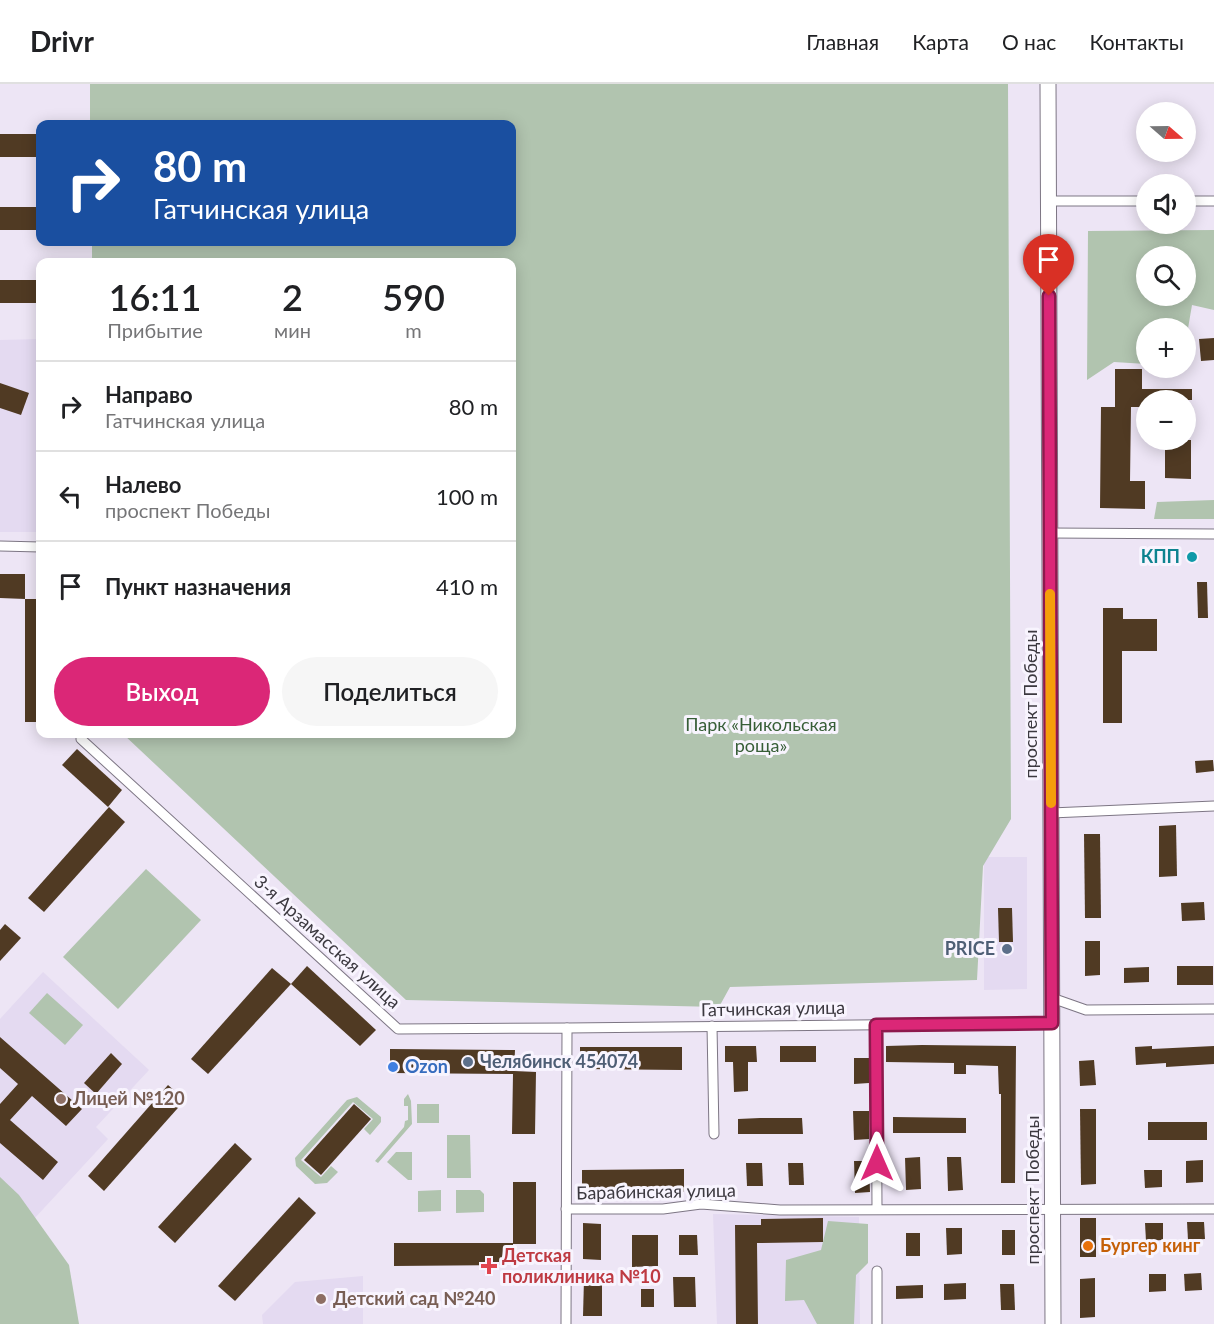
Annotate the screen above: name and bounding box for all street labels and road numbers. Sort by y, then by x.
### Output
street label: проспект Победы [1019,630,1041,778]
street label: 3-я Арзамасская улица [250,870,405,1013]
street label: Гатчинская улица [701,996,845,1020]
street label: проспект Победы [1021,1116,1043,1264]
street label: Барабинская улица [576,1179,736,1203]

